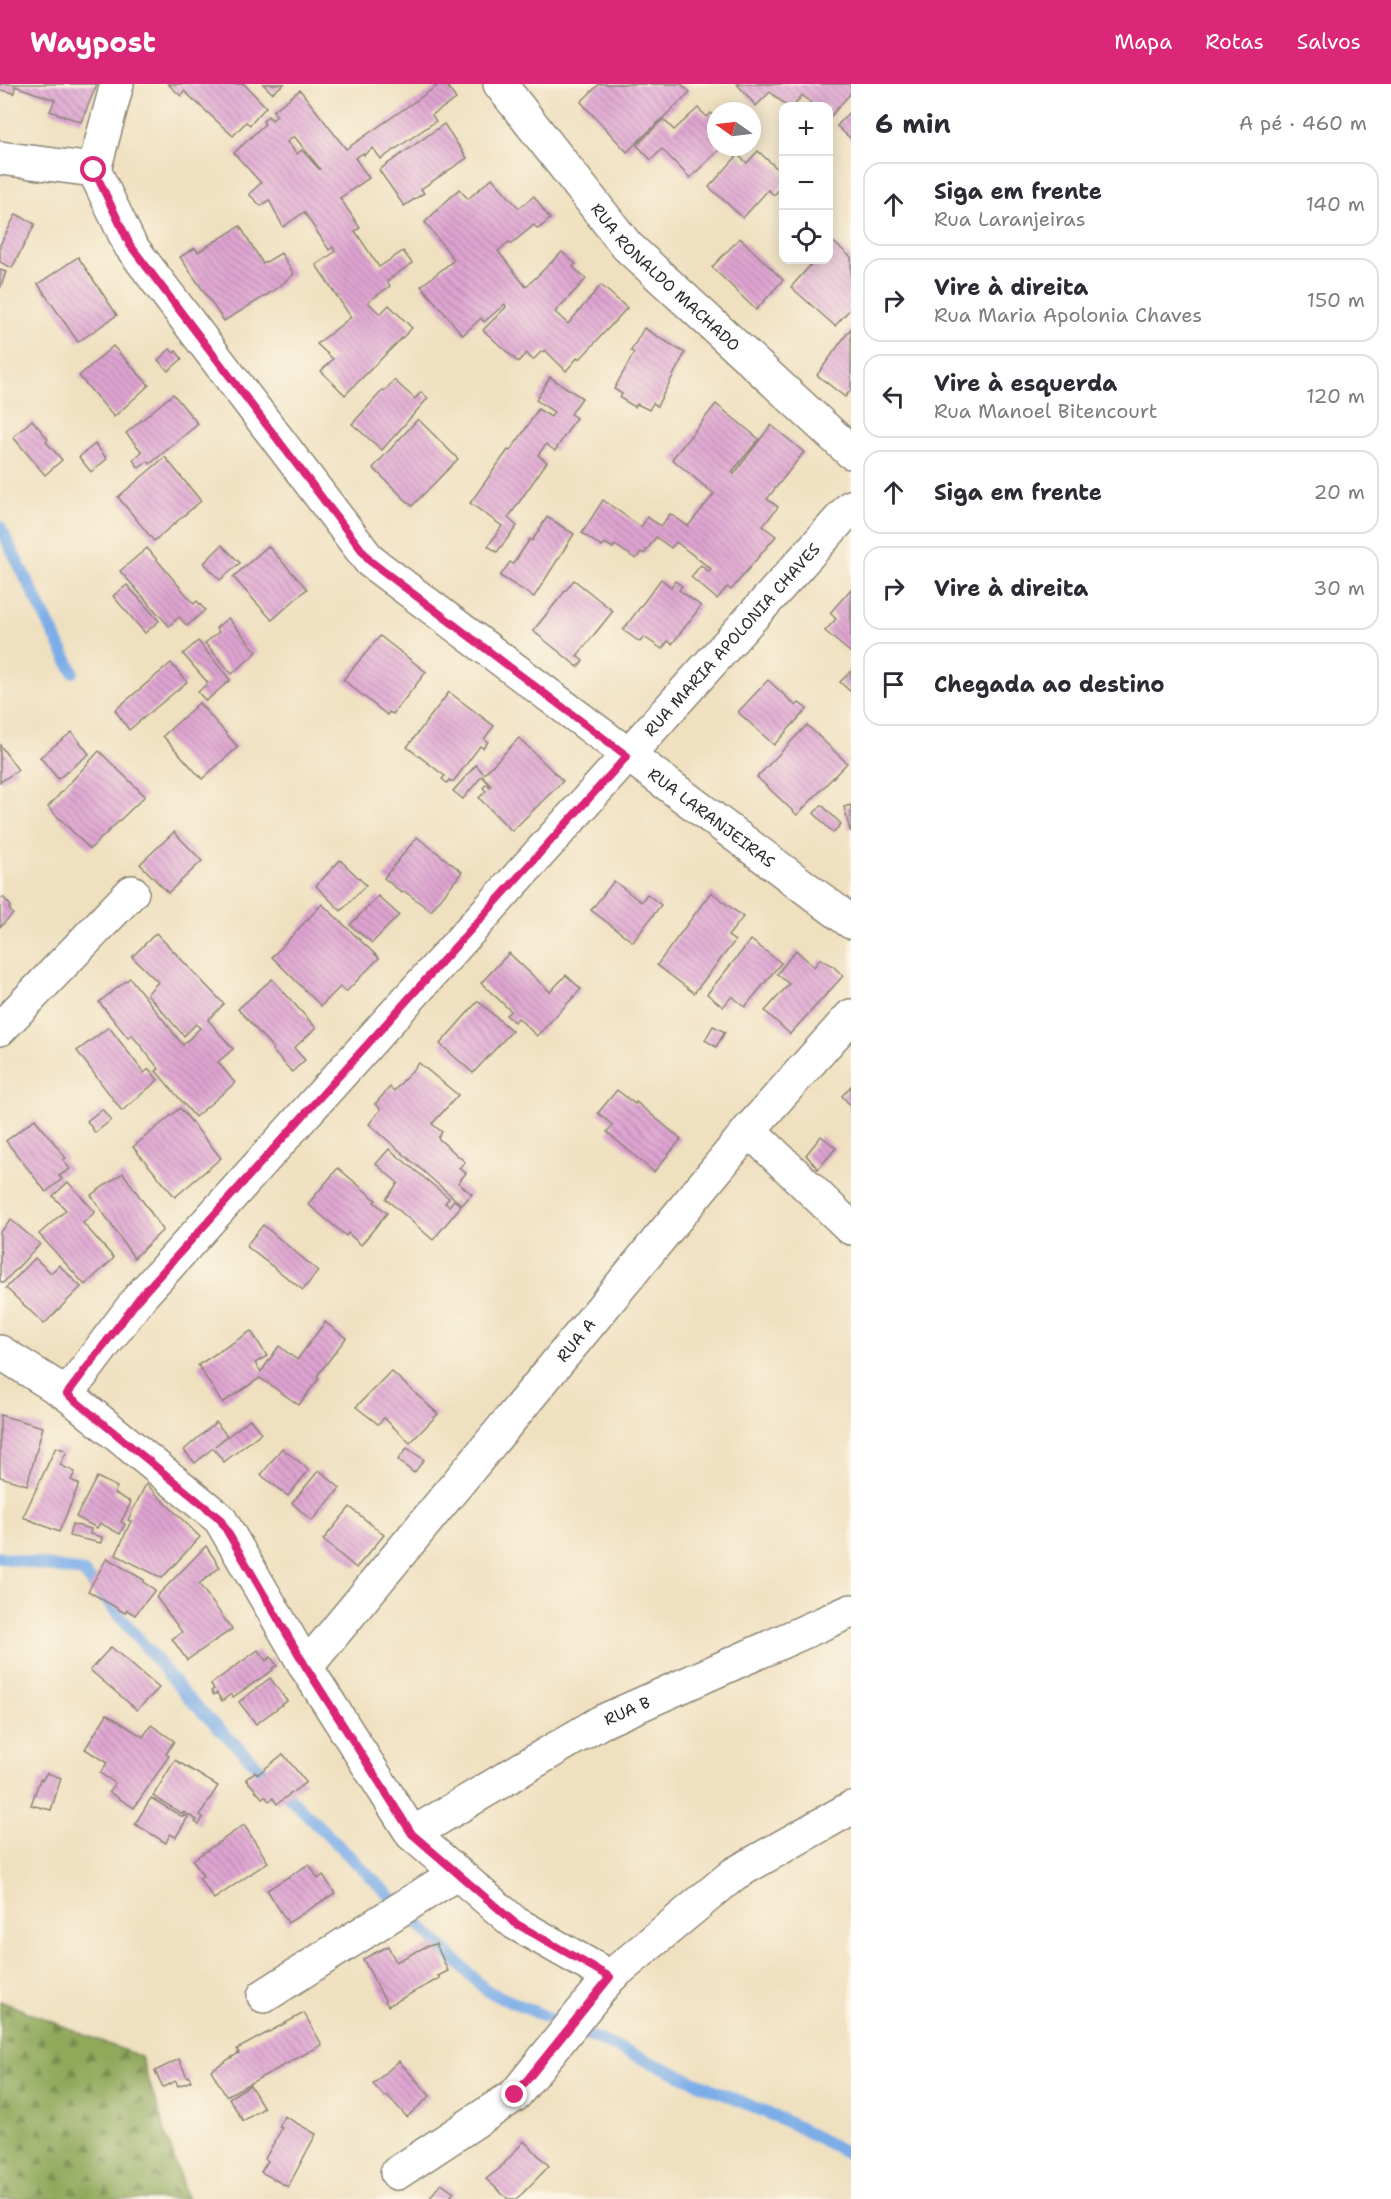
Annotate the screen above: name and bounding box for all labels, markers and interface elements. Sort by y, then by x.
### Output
text: Waypost [30,23,156,61]
text: Mapa [1114,28,1172,56]
text: Rotas [1205,28,1264,56]
text: Salvos [1297,28,1361,56]
north arrow [707,102,761,156]
map controls [779,102,833,264]
button: + [779,102,833,156]
text: 6 min [875,106,951,141]
text: A pé · 460 m [1239,110,1367,136]
route start [80,156,106,182]
button: − [779,156,833,210]
text: Siga em frente [934,177,1102,206]
icon: ahead [877,188,910,221]
text: 140 m [1306,191,1365,217]
street label: RUA RONALDO MACHADO [586,199,744,356]
text: Rua Laranjeiras [934,206,1086,232]
button: locate [779,210,833,264]
text: Vire à direita [934,273,1088,302]
icon: right [877,284,910,317]
text: 150 m [1307,287,1365,313]
text: Rua Maria Apolonia Chaves [934,302,1202,328]
text: Vire à esquerda [934,369,1117,398]
icon: left [877,380,910,413]
text: 120 m [1306,383,1365,409]
text: Rua Manoel Bitencourt [934,398,1157,424]
icon: ahead [877,476,910,509]
text: Siga em frente [934,478,1102,507]
text: 20 m [1314,479,1365,505]
street label: RUA MARIA APOLONIA CHAVES [640,539,825,741]
icon: right [877,572,910,605]
text: Vire à direita [934,574,1088,603]
text: 30 m [1313,575,1365,601]
icon: arrive [877,668,910,701]
text: Chegada ao destino [934,670,1165,699]
street label: RUA LARANJEIRAS [644,763,779,872]
street label: RUA A [552,1314,600,1366]
street label: RUA B [601,1692,653,1730]
route end [501,2081,527,2107]

